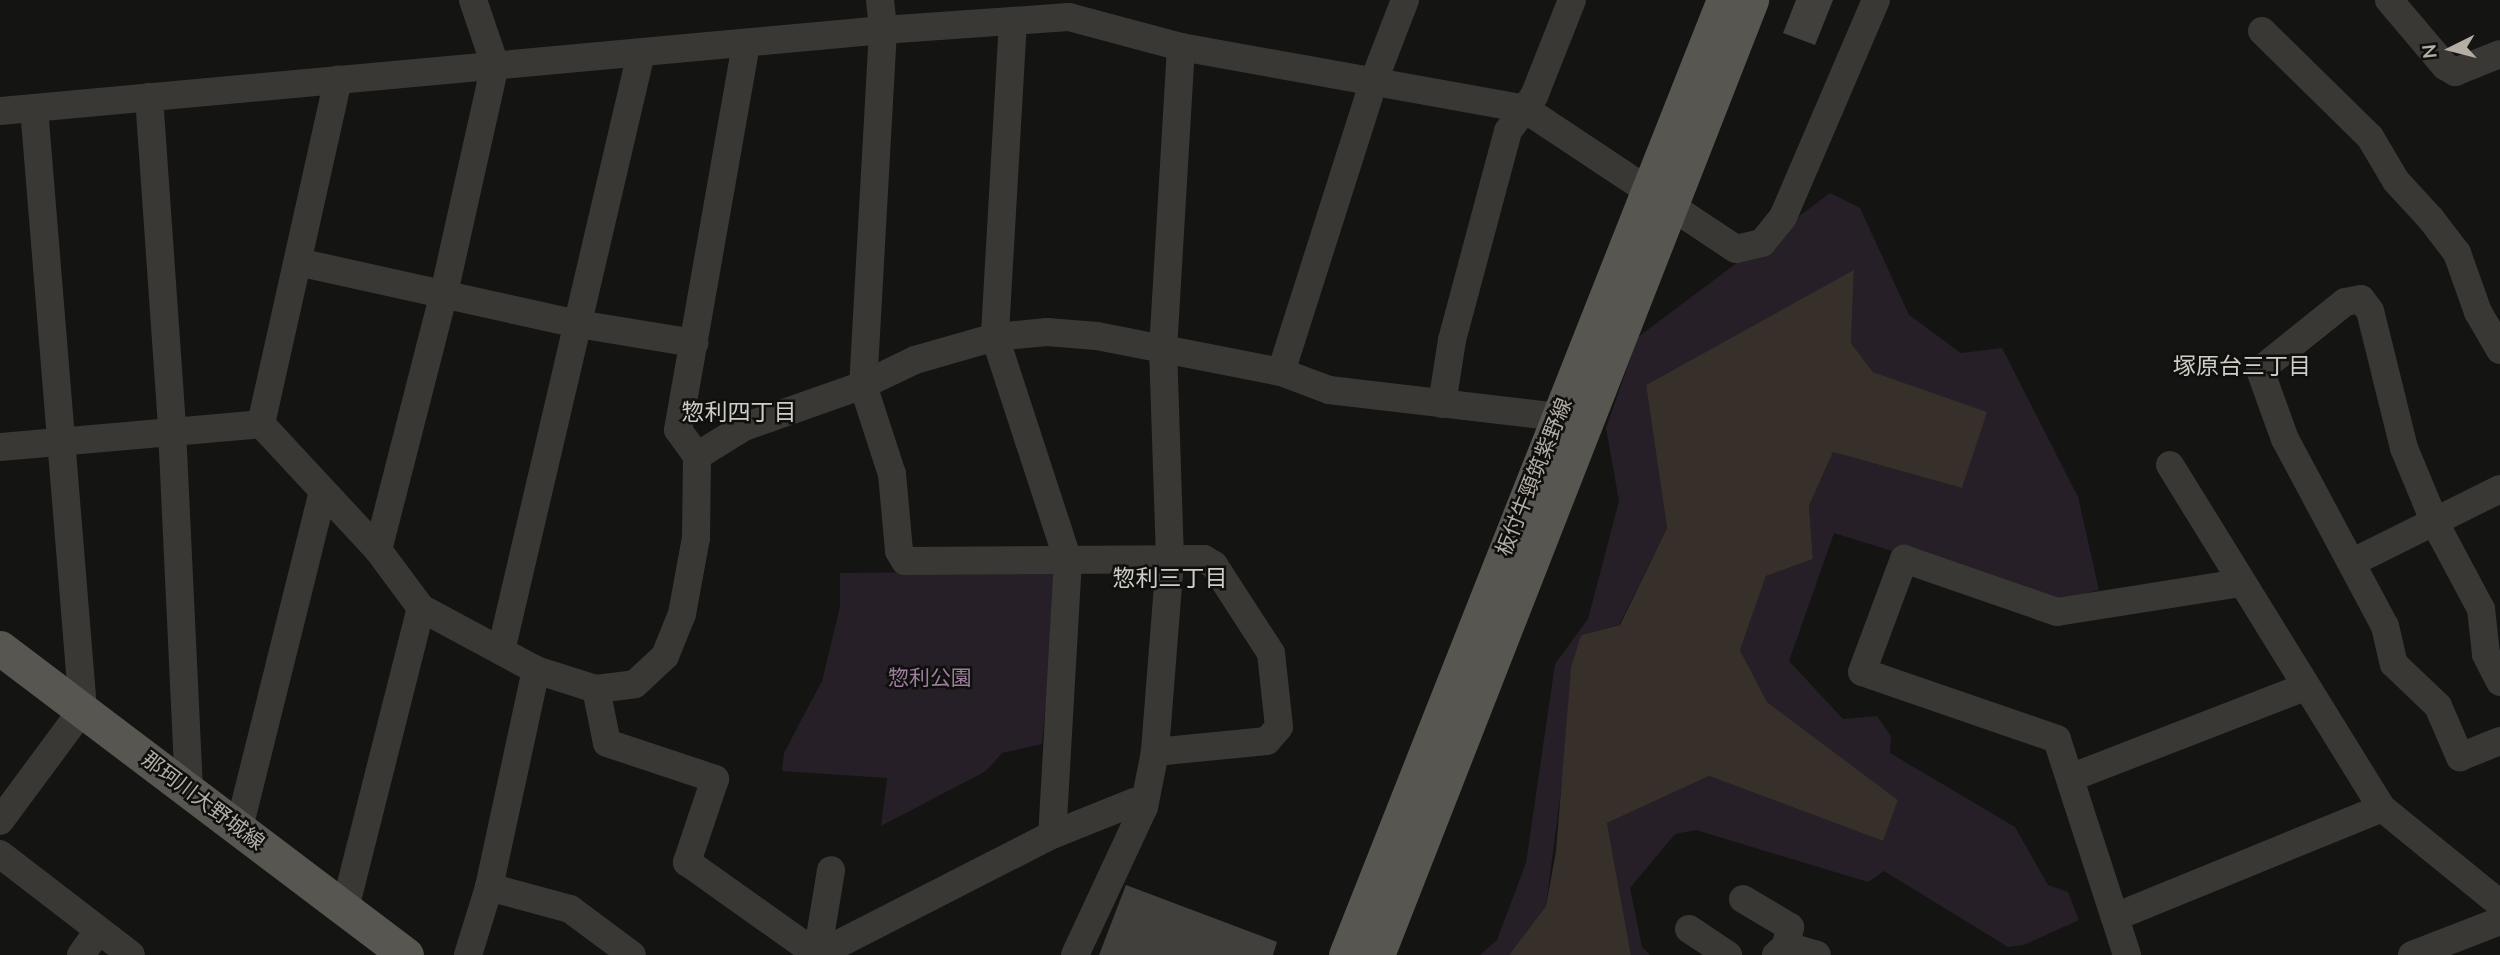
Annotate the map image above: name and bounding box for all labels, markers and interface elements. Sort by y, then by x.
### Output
north arrow [2416,14,2486,84]
text: N [2416,43,2444,60]
district label: 塚原台三丁目 [2173,353,2311,381]
street label: 板付牛頸筑紫野線 [1491,394,1577,560]
district label: 惣利四丁目 [682,399,796,427]
district label: 惣利三丁目 [1113,565,1227,593]
park label: 惣利公園 [888,665,972,691]
street label: 那珂川大野城線 [137,747,269,855]

